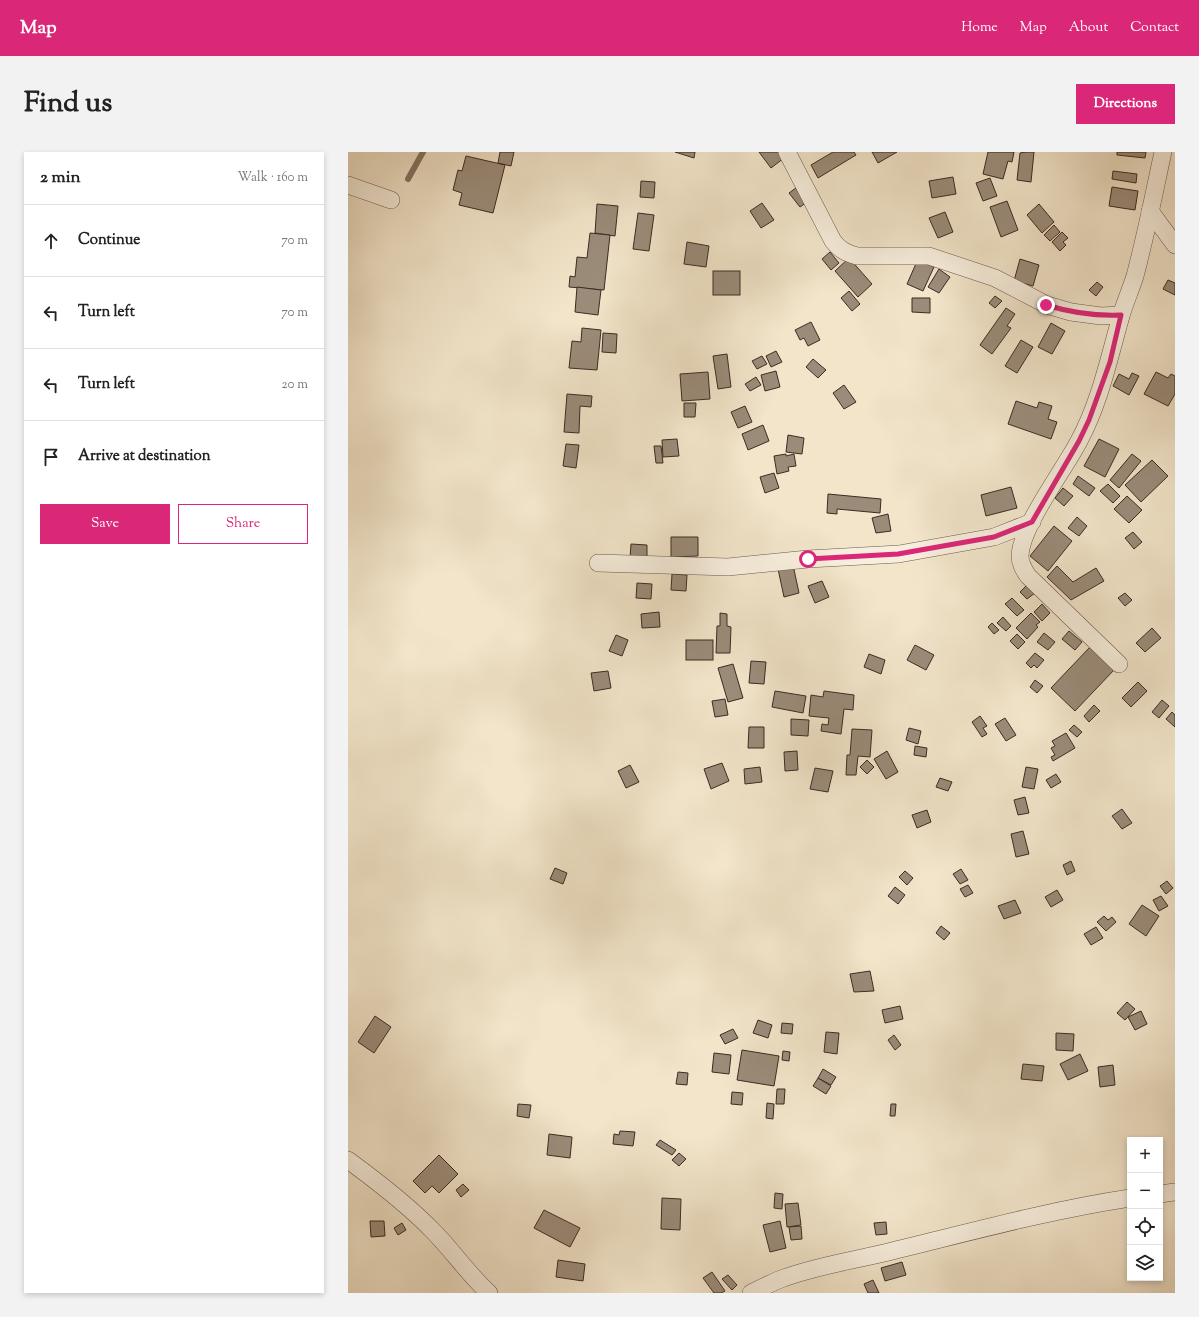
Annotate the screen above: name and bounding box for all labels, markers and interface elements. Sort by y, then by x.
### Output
text: Map [20,15,57,42]
text: Home [961,18,998,38]
text: Map [1020,18,1047,38]
text: About [1069,18,1108,38]
text: Contact [1130,18,1179,38]
text: Find us [24,84,112,124]
button: Directions [1076,84,1175,124]
text: 2 min [40,166,81,190]
text: Walk · 160 m [237,169,308,187]
icon: ahead [40,230,62,252]
text: Continue [78,230,140,251]
text: 70 m [281,232,308,250]
route end [1037,296,1055,314]
icon: left [40,302,62,324]
text: Turn left [78,302,135,323]
text: 70 m [281,304,308,322]
icon: left [40,374,62,396]
text: Turn left [78,374,135,395]
text: 20 m [282,376,308,394]
icon: arrive [40,446,62,468]
text: Arrive at destination [78,446,211,467]
button: Save [40,504,170,544]
button: Share [178,504,308,544]
route start [799,550,817,568]
map controls [1127,1137,1163,1281]
button: + [1127,1137,1163,1173]
button: − [1127,1173,1163,1209]
button: locate [1127,1209,1163,1245]
button: layers [1127,1245,1163,1281]

